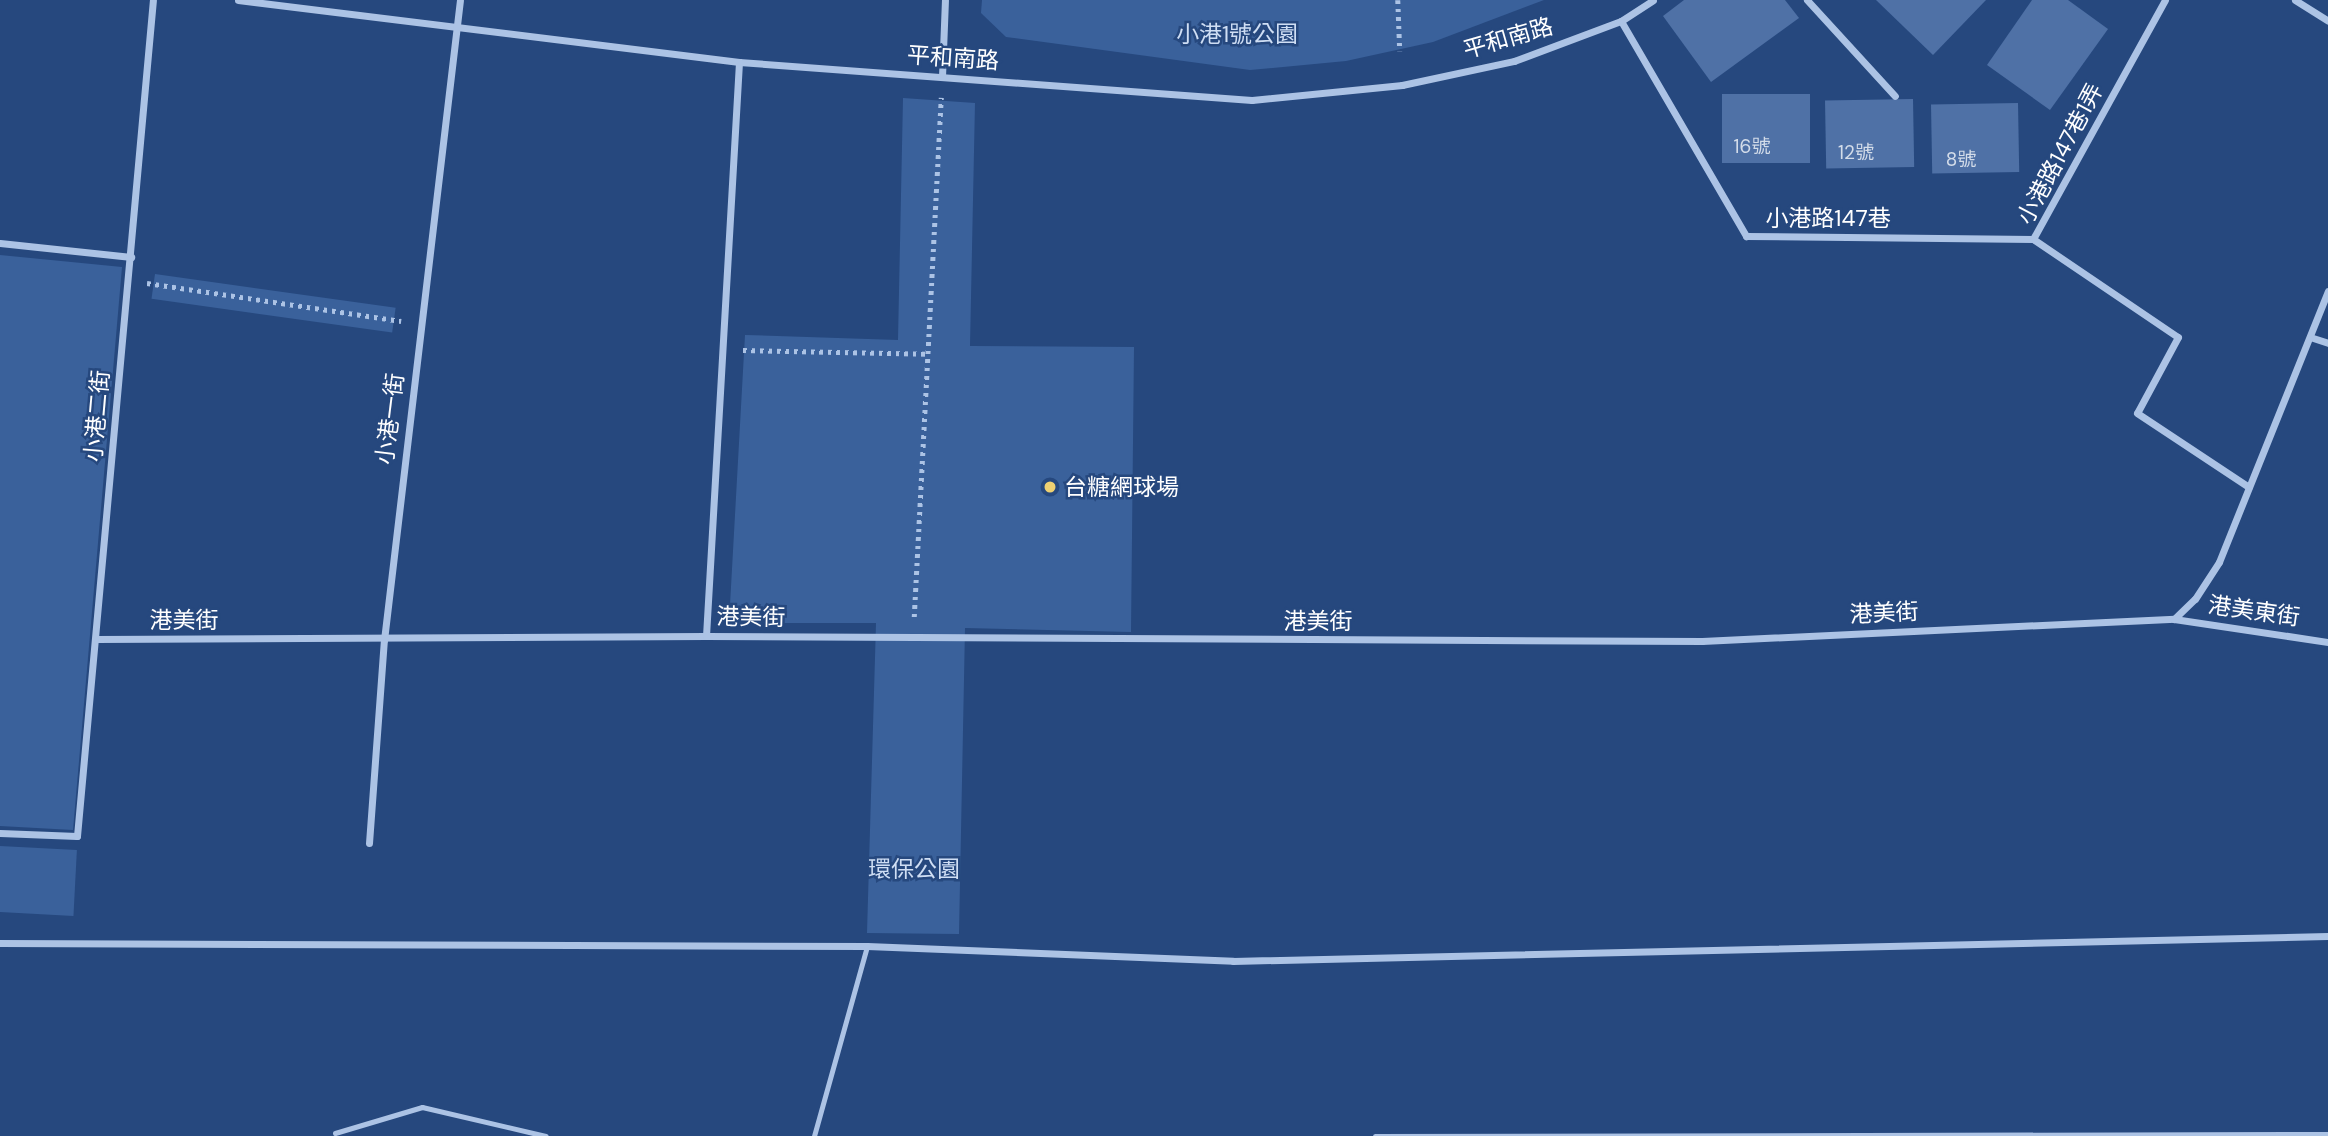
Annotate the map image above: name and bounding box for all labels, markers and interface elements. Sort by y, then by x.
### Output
street label: 平和南路 [1460,12,1556,64]
park label: 小港1號公園 [1176,20,1298,48]
street label: 平和南路 [906,41,1000,75]
street label: 小港路147巷1弄 [2011,79,2109,229]
house number: 16號 [1734,136,1770,158]
house number: 12號 [1838,142,1874,164]
house number: 8號 [1946,149,1976,171]
street label: 小港路147巷 [1765,204,1891,232]
street label: 小港二街 [79,369,115,463]
street label: 小港一街 [371,372,409,466]
place label: 台糖網球場 [1064,473,1179,501]
marker: 台糖網球場 [1042,479,1058,495]
street label: 港美東街 [2207,591,2301,631]
street label: 港美街 [1849,597,1919,629]
street label: 港美街 [716,603,786,631]
street label: 港美街 [150,606,218,634]
street label: 港美街 [1284,607,1352,635]
park label: 環保公園 [868,855,960,883]

